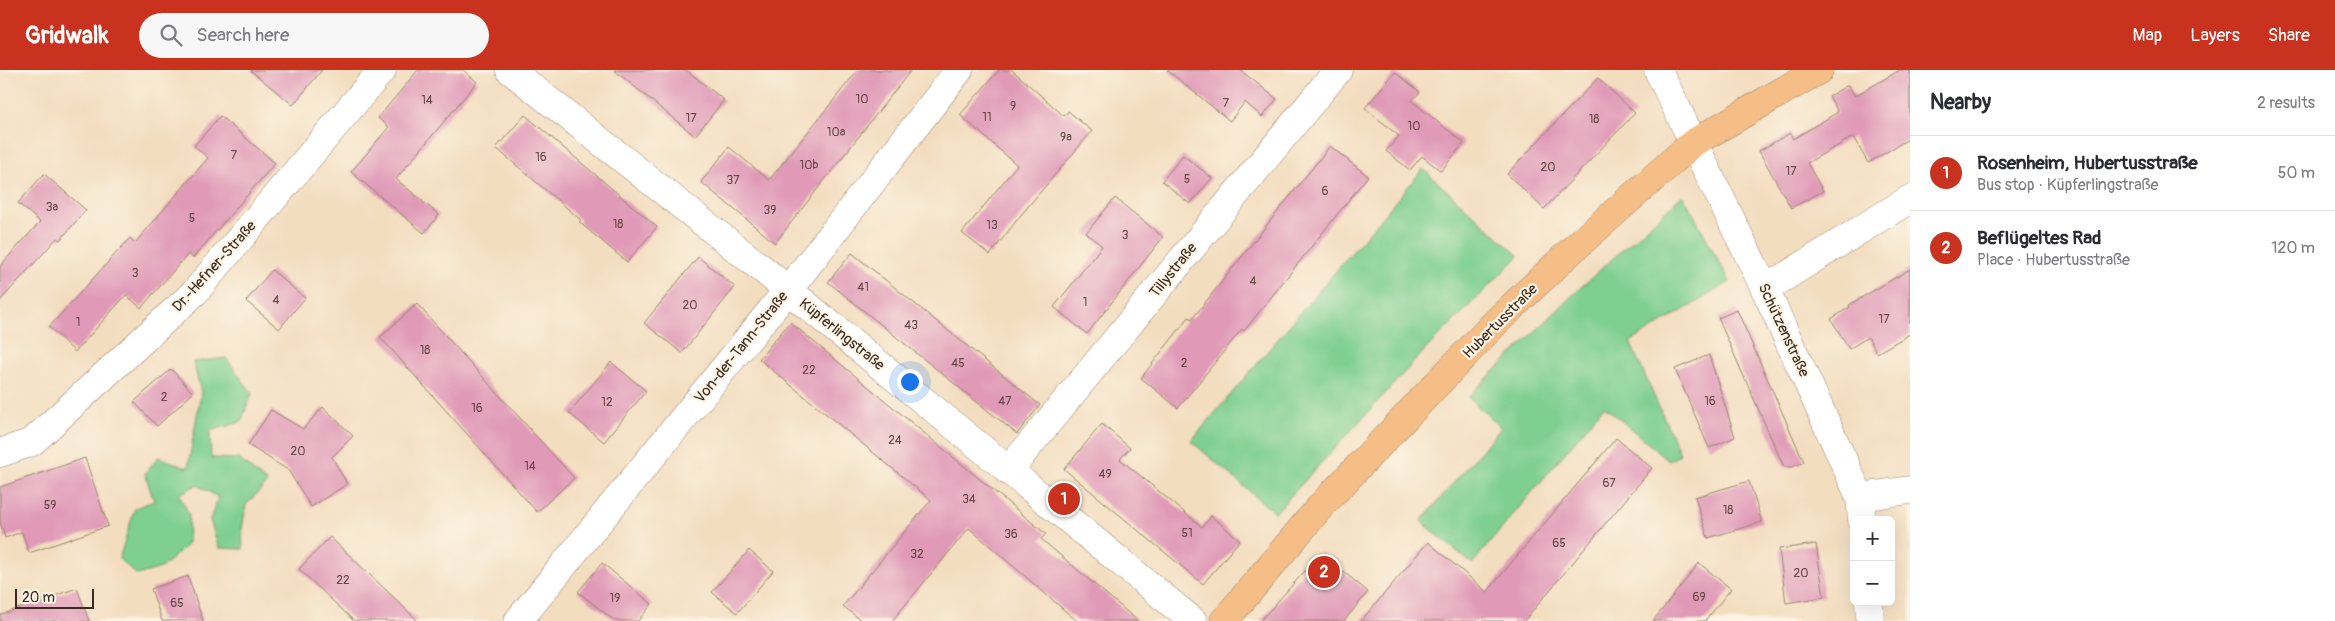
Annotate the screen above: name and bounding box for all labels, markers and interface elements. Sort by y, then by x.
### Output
search box [139,13,489,58]
text: Gridwalk [25,21,109,50]
icon: search [157,21,185,49]
text: Search here [197,23,289,47]
text: Map [2133,24,2162,47]
text: Layers [2190,24,2240,47]
text: Share [2268,24,2310,47]
text: Nearby [1930,89,1991,116]
house number: 10 [856,92,868,107]
house number: 14 [421,93,433,108]
text: 2 results [2257,93,2315,113]
house number: 7 [1223,96,1230,111]
house number: 9 [1010,99,1016,114]
house number: 11 [982,110,992,125]
house number: 17 [685,111,697,126]
house number: 18 [1589,112,1599,127]
house number: 10 [1408,119,1420,134]
house number: 10a [827,125,846,140]
house number: 9a [1060,130,1072,145]
house number: 7 [231,148,238,163]
house number: 16 [535,150,547,165]
text: Rosenheim, Hubertusstraße [1977,151,2198,175]
house number: 10b [800,158,818,173]
house number: 20 [1541,160,1555,175]
text: 1 [1943,163,1949,183]
text: 50 m [2278,163,2315,183]
house number: 17 [1785,164,1797,179]
house number: 5 [1184,172,1190,187]
house number: 37 [726,173,740,188]
text: Bus stop · Küpferlingstraße [1977,175,2158,195]
house number: 6 [1322,184,1329,199]
house number: 3a [46,200,59,215]
house number: 39 [764,203,776,218]
house number: 5 [189,211,195,226]
street label: Dr.-Hefner-Straße [168,216,261,316]
house number: 18 [613,217,623,232]
house number: 13 [986,218,998,233]
text: Beflügeltes Rad [1977,226,2101,250]
house number: 3 [1122,228,1129,243]
text: 2 [1942,238,1950,258]
text: 120 m [2271,238,2315,258]
street label: Tillystraße [1145,239,1202,302]
text: Place · Hubertusstraße [1977,250,2130,270]
house number: 3 [132,266,139,281]
house number: 4 [1250,274,1257,289]
house number: 41 [857,280,869,295]
street label: Hubertusstraße [1459,280,1542,363]
street label: Schützenstraße [1754,280,1814,381]
street label: Von-der-Tann-Straße [690,287,793,407]
house number: 4 [273,293,280,308]
street label: Küpferlingstraße [795,294,889,375]
house number: 1 [1083,295,1087,310]
house number: 20 [683,298,697,313]
house number: 17 [1878,312,1890,327]
house number: 1 [76,315,80,330]
house number: 43 [904,318,918,333]
house number: 18 [420,343,430,358]
house number: 45 [951,356,965,371]
house number: 2 [1181,356,1188,371]
house number: 22 [802,363,816,378]
your location [897,369,923,395]
house number: 2 [161,390,168,405]
house number: 47 [998,394,1012,409]
house number: 16 [1704,394,1716,409]
house number: 12 [601,395,613,410]
house number: 16 [471,401,483,416]
house number: 24 [888,433,902,448]
house number: 20 [291,444,305,459]
house number: 14 [524,459,536,474]
house number: 49 [1098,467,1112,482]
house number: 67 [1602,476,1616,491]
pin: 1 [1048,480,1080,518]
house number: 34 [962,492,976,507]
house number: 59 [44,498,56,513]
house number: 18 [1723,503,1733,518]
map controls [1850,516,1895,606]
button: + [1850,516,1895,561]
house number: 51 [1181,526,1193,541]
house number: 36 [1004,527,1018,542]
house number: 65 [1552,536,1566,551]
house number: 32 [910,547,924,562]
pin: 2 [1308,553,1340,591]
button: − [1850,561,1895,606]
house number: 20 [1794,566,1808,581]
house number: 22 [336,573,350,588]
scale bar [15,586,94,609]
text: 20 m [22,589,55,606]
house number: 69 [1692,590,1706,605]
house number: 19 [610,591,620,606]
house number: 65 [170,596,184,611]

